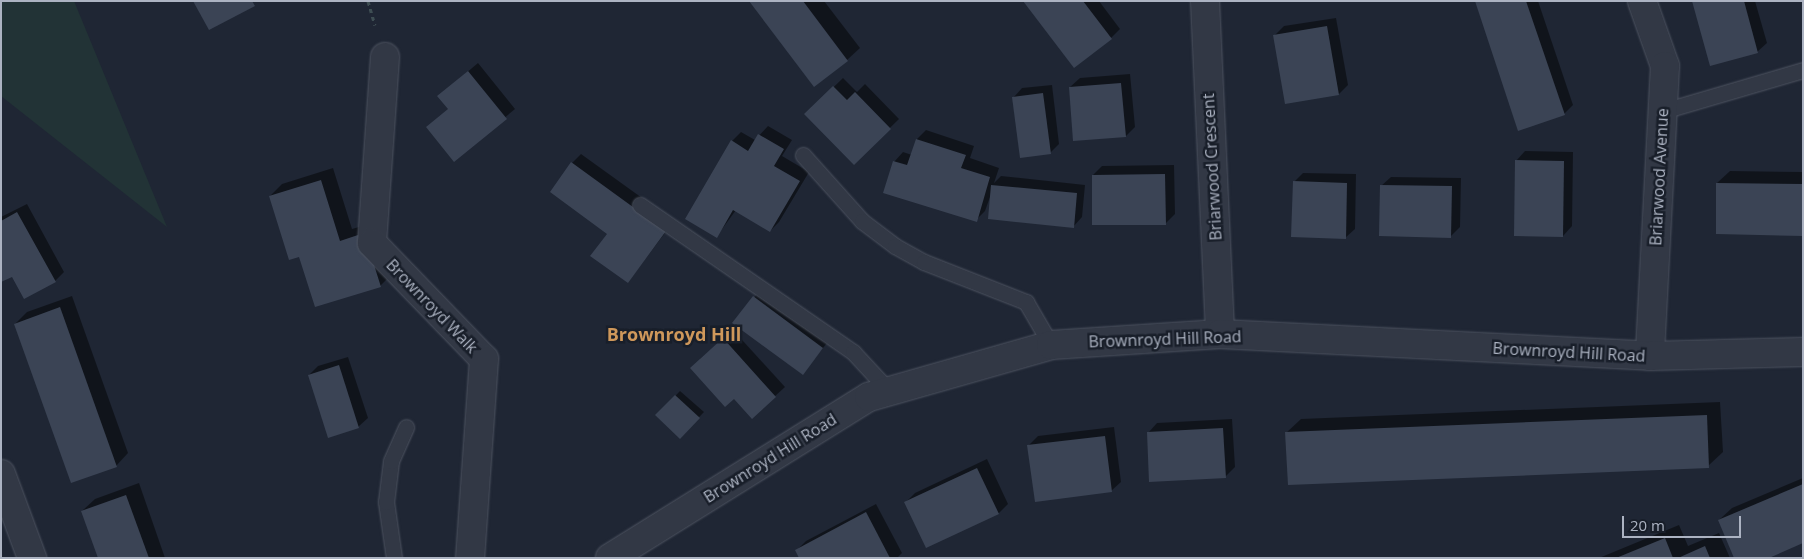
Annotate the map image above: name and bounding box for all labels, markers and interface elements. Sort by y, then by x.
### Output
street label: Briarwood Crescent [1199,93,1225,241]
street label: Briarwood Avenue [1646,108,1672,246]
street label: Brownroyd Walk [382,255,482,357]
district label: Brownroyd Hill [607,323,741,345]
street label: Brownroyd Hill Road [1088,327,1242,351]
street label: Brownroyd Hill Road [1492,338,1646,366]
street label: Brownroyd Hill Road [700,409,840,507]
scale bar [1624,506,1743,538]
text: 20 m [1630,515,1665,535]

